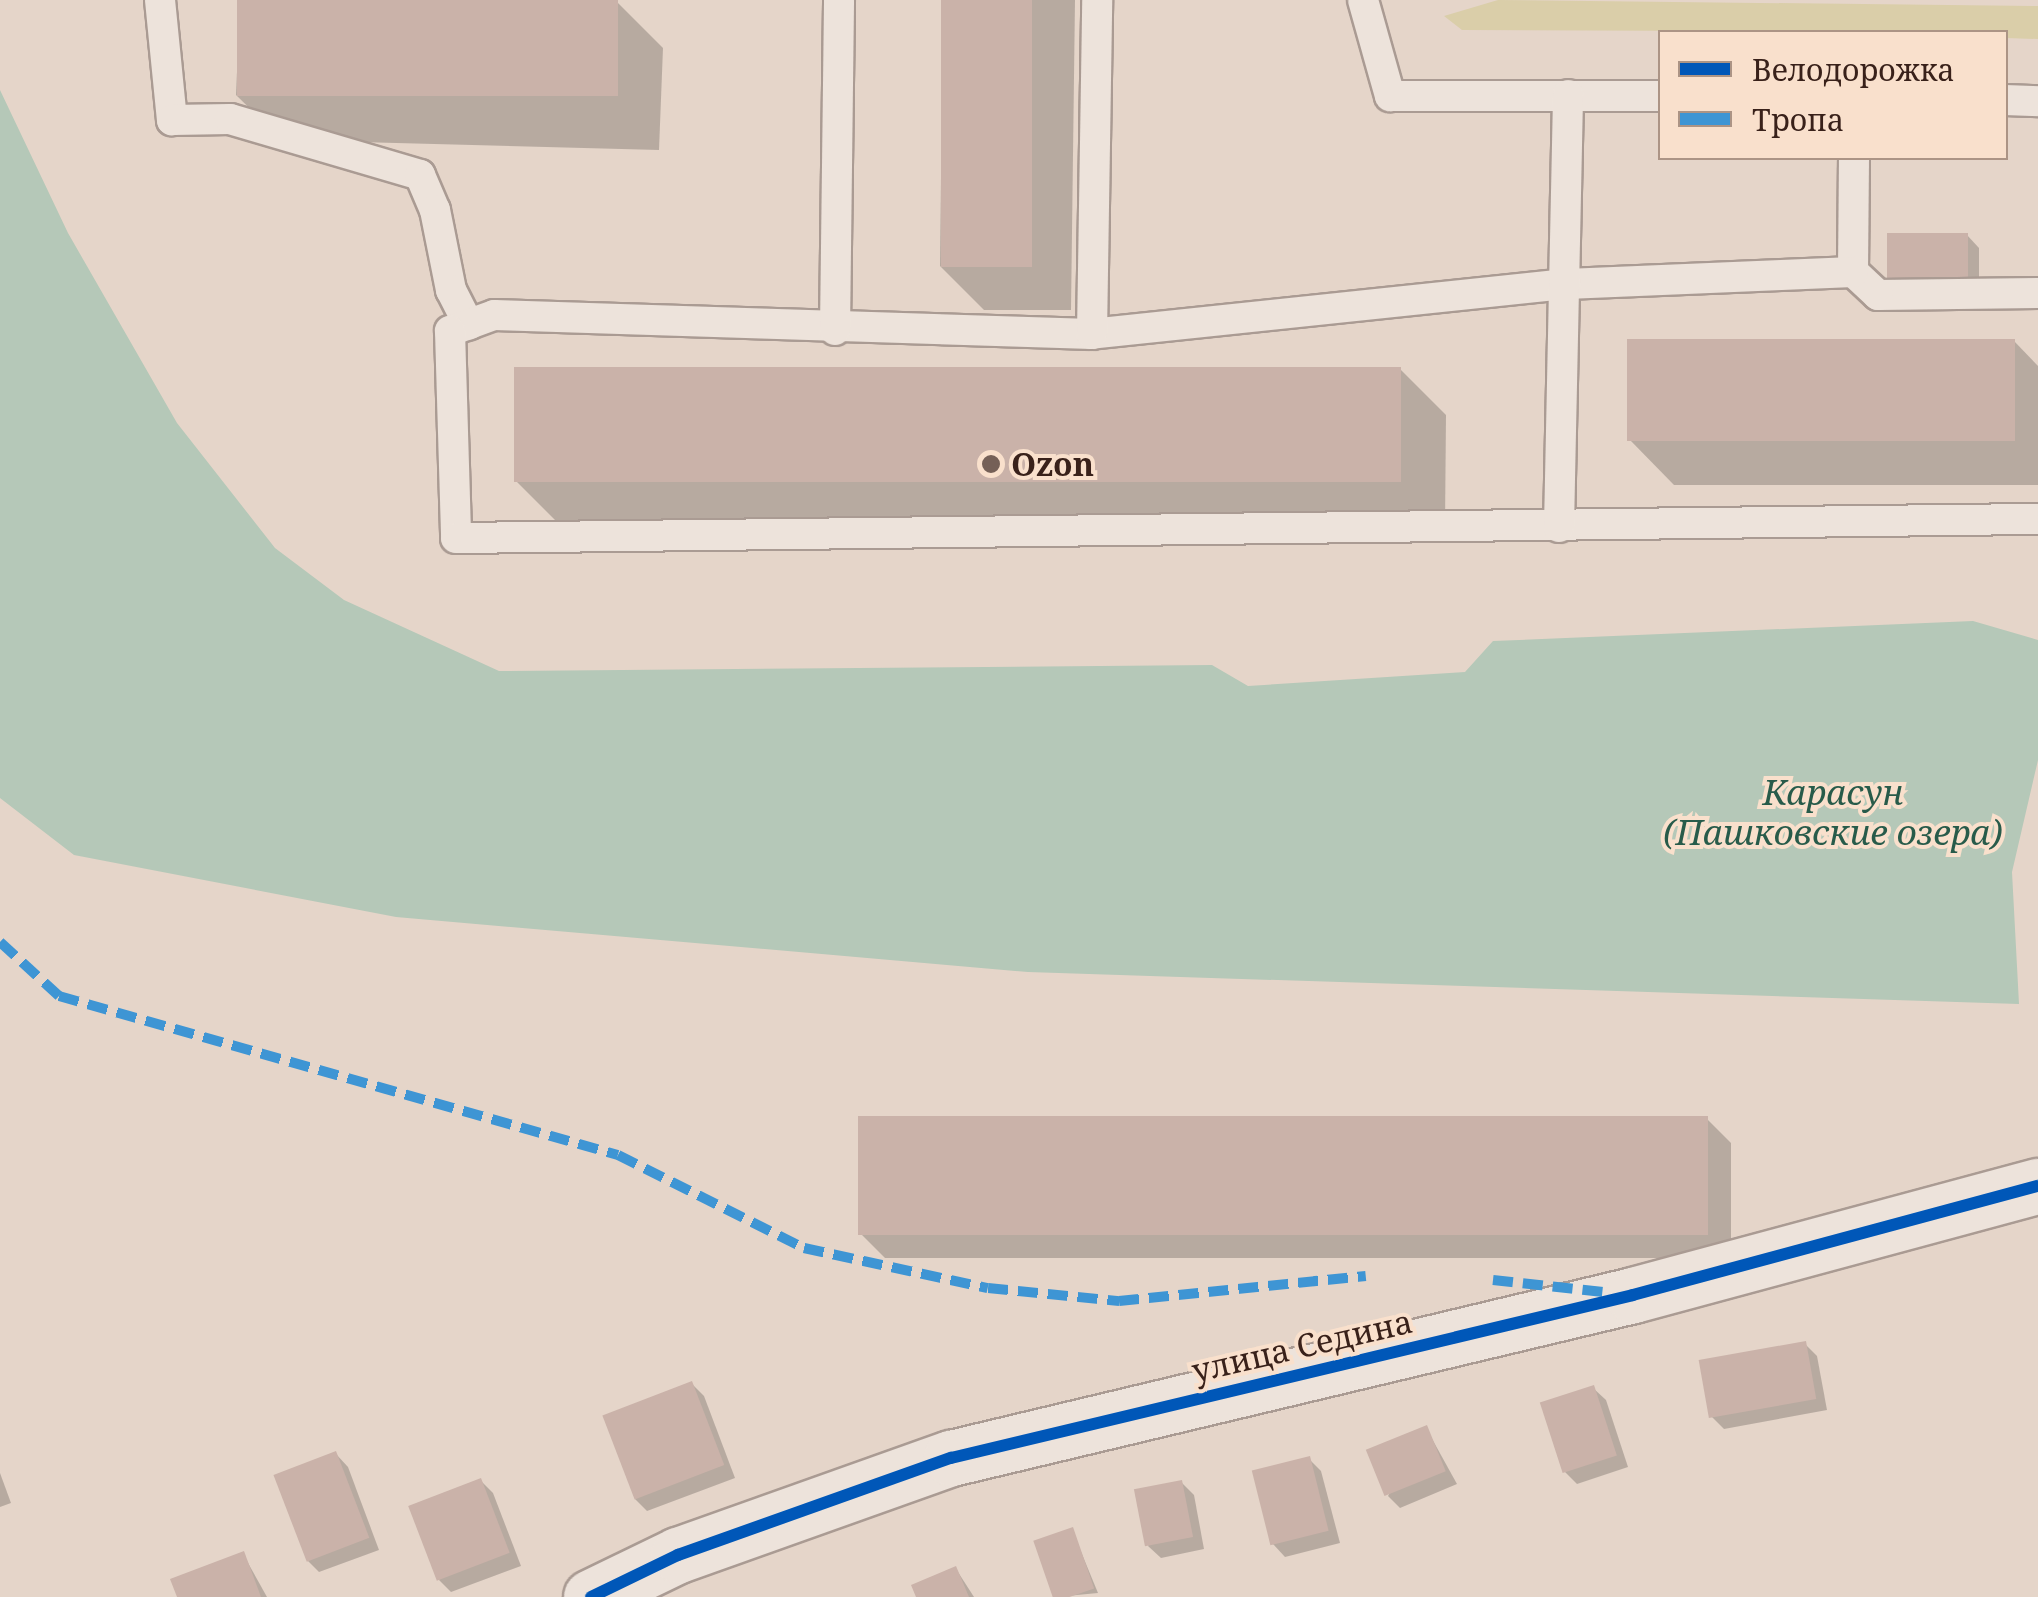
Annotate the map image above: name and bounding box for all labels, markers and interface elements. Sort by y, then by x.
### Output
legend [1658,30,2008,160]
text: Велодорожка [1752,49,1955,90]
text: Тропа [1752,99,1844,140]
place label: Ozon [1011,445,1094,483]
marker: Ozon [980,453,1002,475]
water label: Карасун (Пашковские озера) [1663,771,2003,853]
street label: улица Седина [1188,1302,1416,1390]

